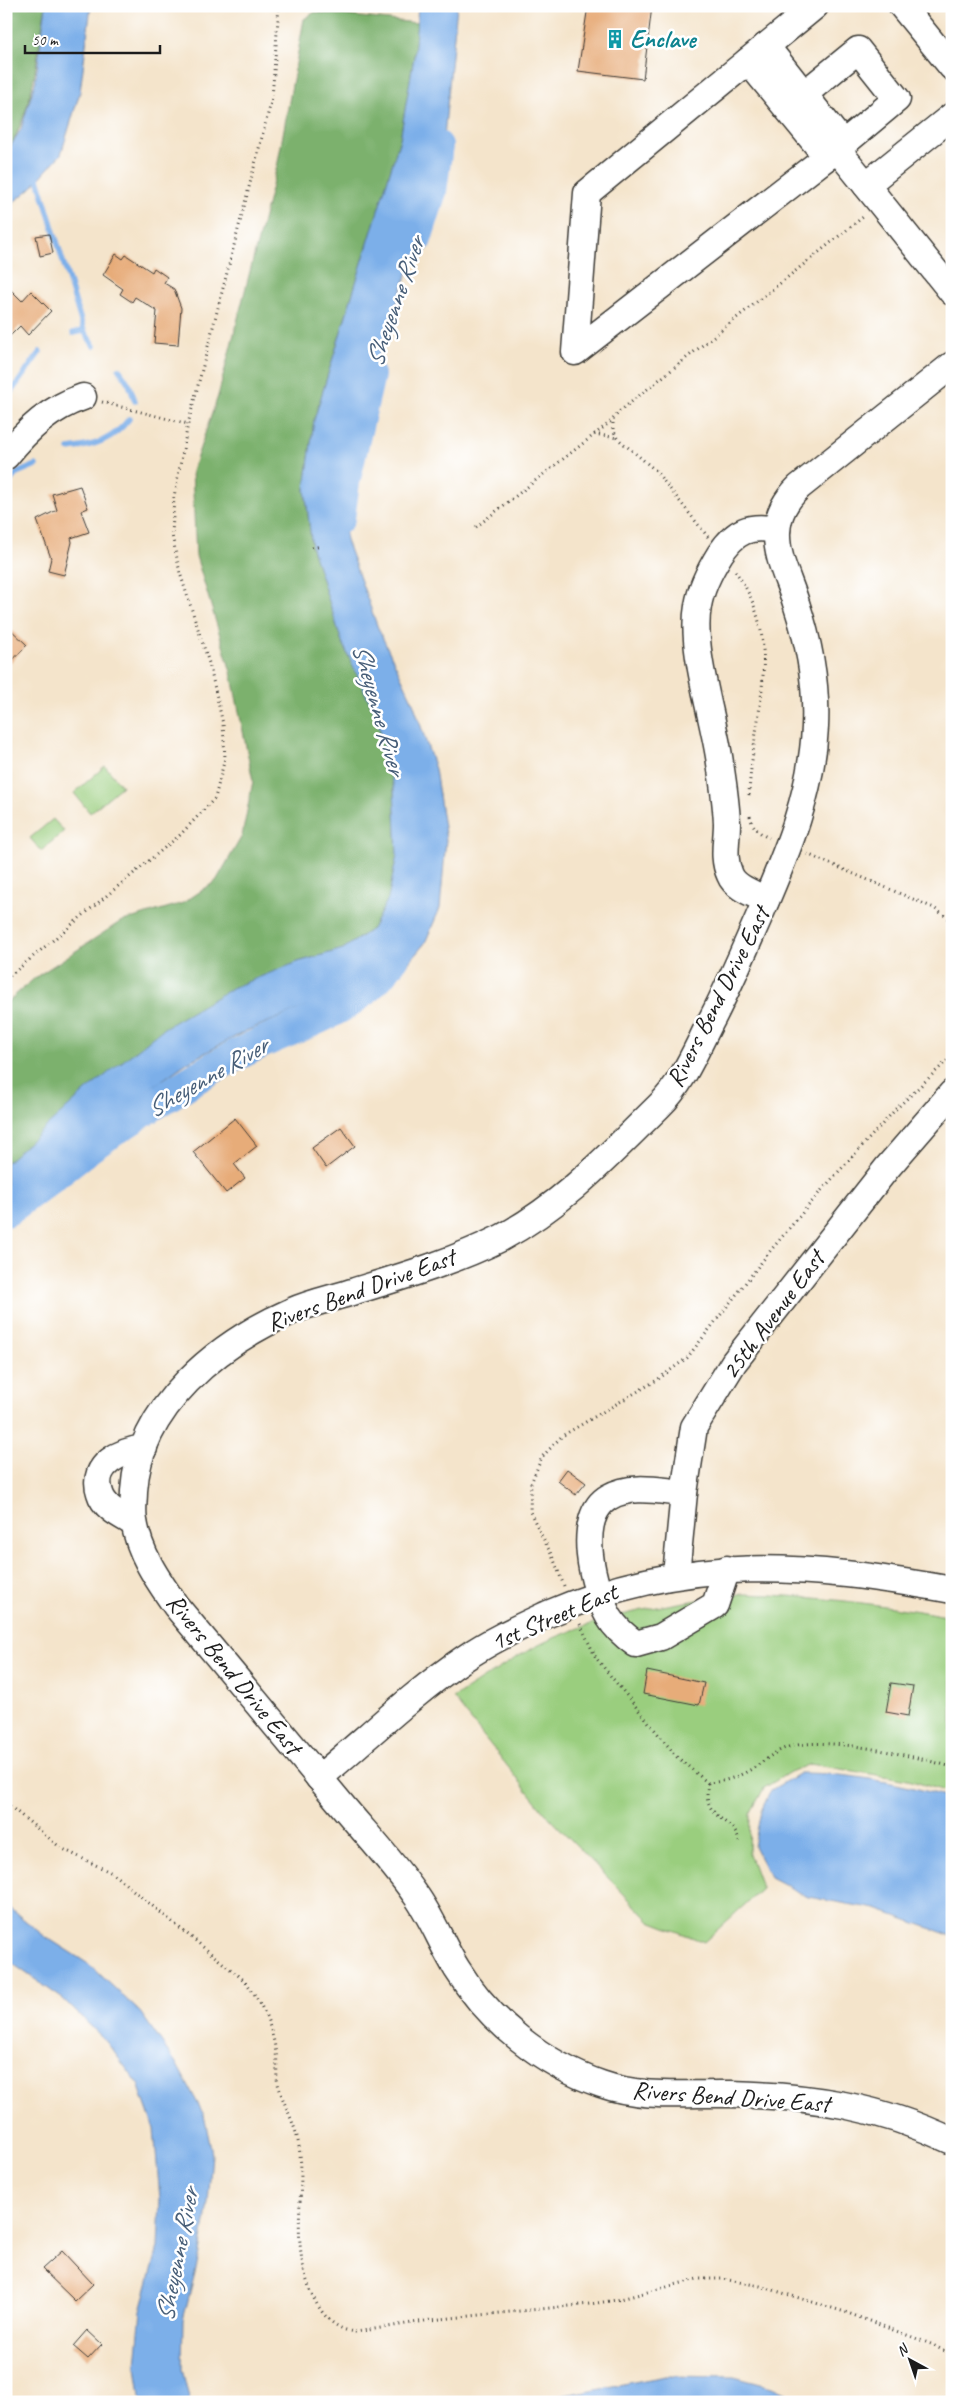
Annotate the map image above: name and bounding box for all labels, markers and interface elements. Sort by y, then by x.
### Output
scale bar [25,22,160,54]
place label: Enclave [630,23,697,55]
building icon: Enclave [604,28,626,50]
text: 50 m [32,31,59,50]
water label: Sheyenne River [358,229,434,371]
water label: Sheyenne River [345,640,415,783]
street label: Rivers Bend Drive East [659,898,779,1092]
water label: Sheyenne River [141,1027,277,1125]
street label: Rivers Bend Drive East [263,1240,463,1339]
street label: 25th Avenue East [714,1241,834,1386]
street label: 1st Street East [486,1575,625,1658]
street label: Rivers Bend Drive East [159,1587,311,1764]
street label: Rivers Bend Drive East [631,2074,834,2120]
water label: Sheyenne River [148,2181,207,2324]
north arrow [886,2336,936,2386]
text: N [893,2340,913,2360]

